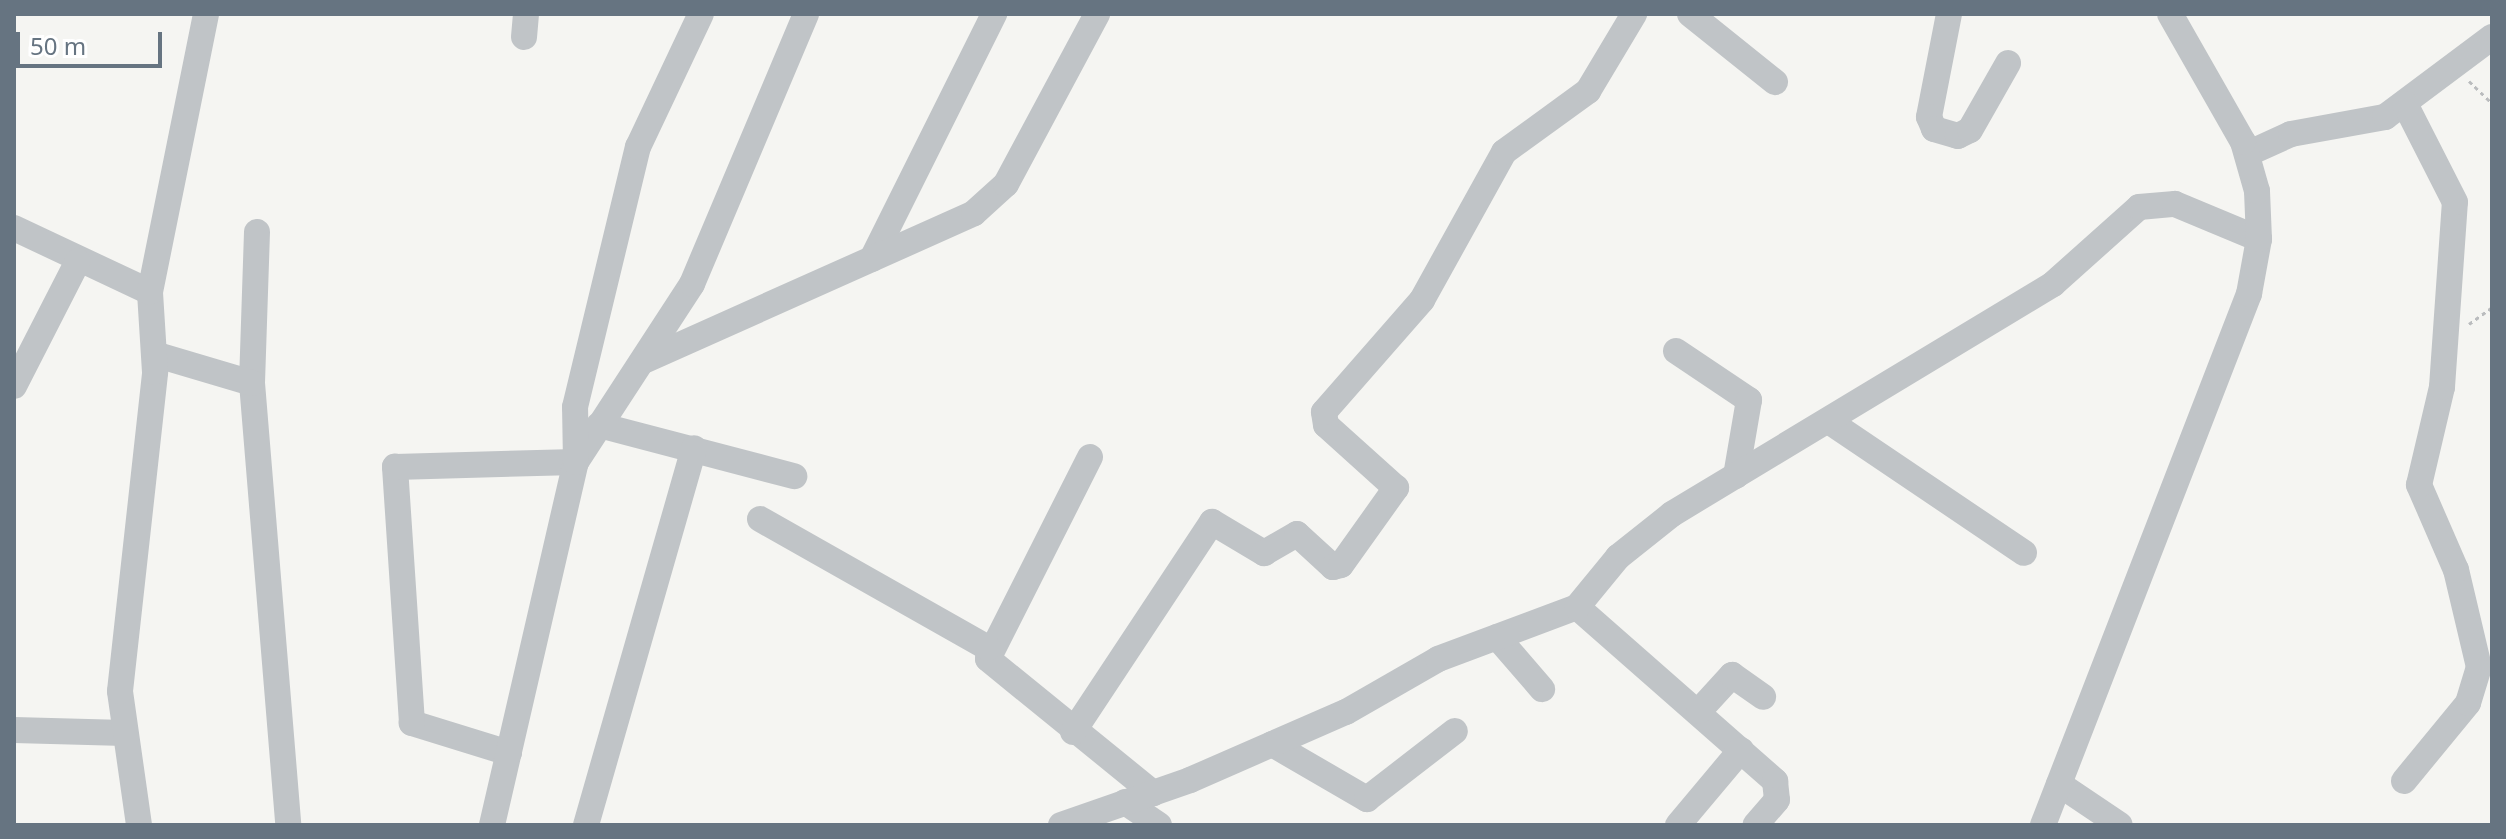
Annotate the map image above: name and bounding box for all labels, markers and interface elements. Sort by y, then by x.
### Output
scale bar [20,16,166,66]
text: 50 m [30,29,86,62]

